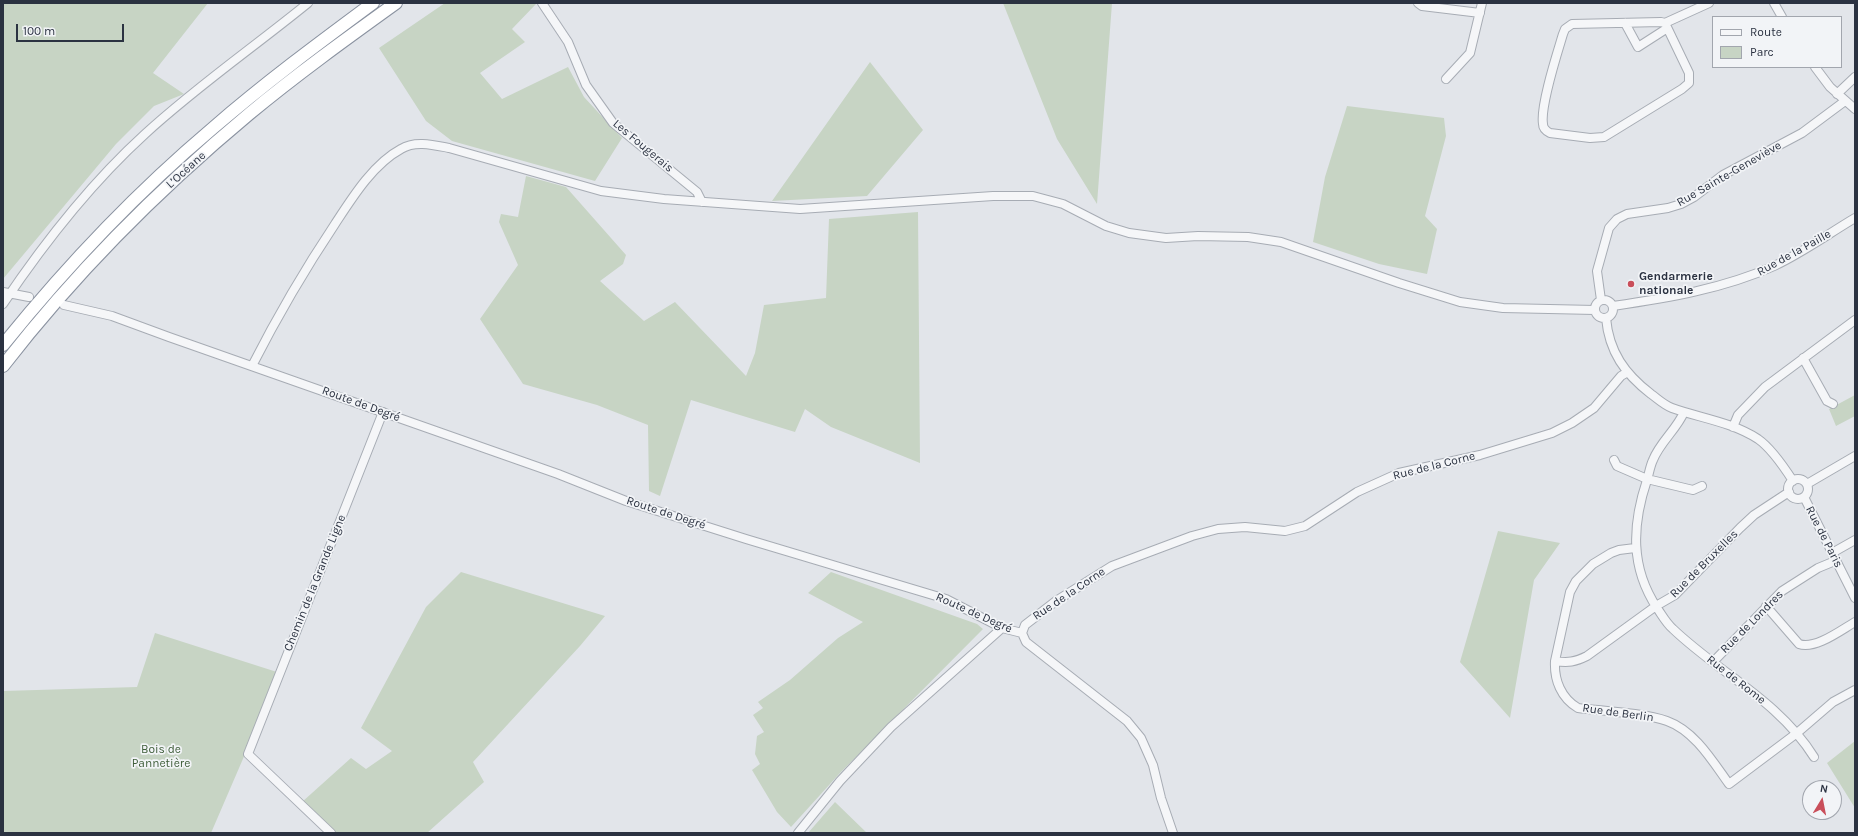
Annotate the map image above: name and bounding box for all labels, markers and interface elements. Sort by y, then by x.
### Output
scale bar [18,16,126,42]
legend [1712,16,1842,68]
text: 100 m [23,24,55,38]
text: Route [1750,25,1782,39]
text: Parc [1750,45,1774,59]
street label: Les Fougerais [610,117,676,175]
street label: Rue Sainte-Geneviève [1674,138,1784,210]
street label: L’Océane [163,148,209,192]
street label: Rue de la Paille [1755,227,1833,279]
place label: Gendarmerie nationale [1639,270,1713,298]
marker: Gendarmerie nationale [1626,279,1636,289]
street label: Route de Degré [320,383,402,425]
street label: Rue de la Corne [1391,449,1477,483]
street label: Route de Degré [625,493,707,533]
street label: Rue de Paris [1802,504,1846,570]
street label: Chemin de la Grande Ligne [281,513,349,653]
street label: Rue de Bruxelles [1667,527,1741,601]
street label: Rue de la Corne [1030,564,1108,624]
street label: Rue de Londres [1718,588,1786,656]
street label: Route de Degré [934,590,1014,636]
street label: Rue de Rome [1704,652,1768,708]
street label: Rue de Berlin [1581,701,1655,725]
park label: Bois de Pannetière [132,743,190,771]
north arrow [1802,780,1842,820]
text: N [1819,782,1829,796]

